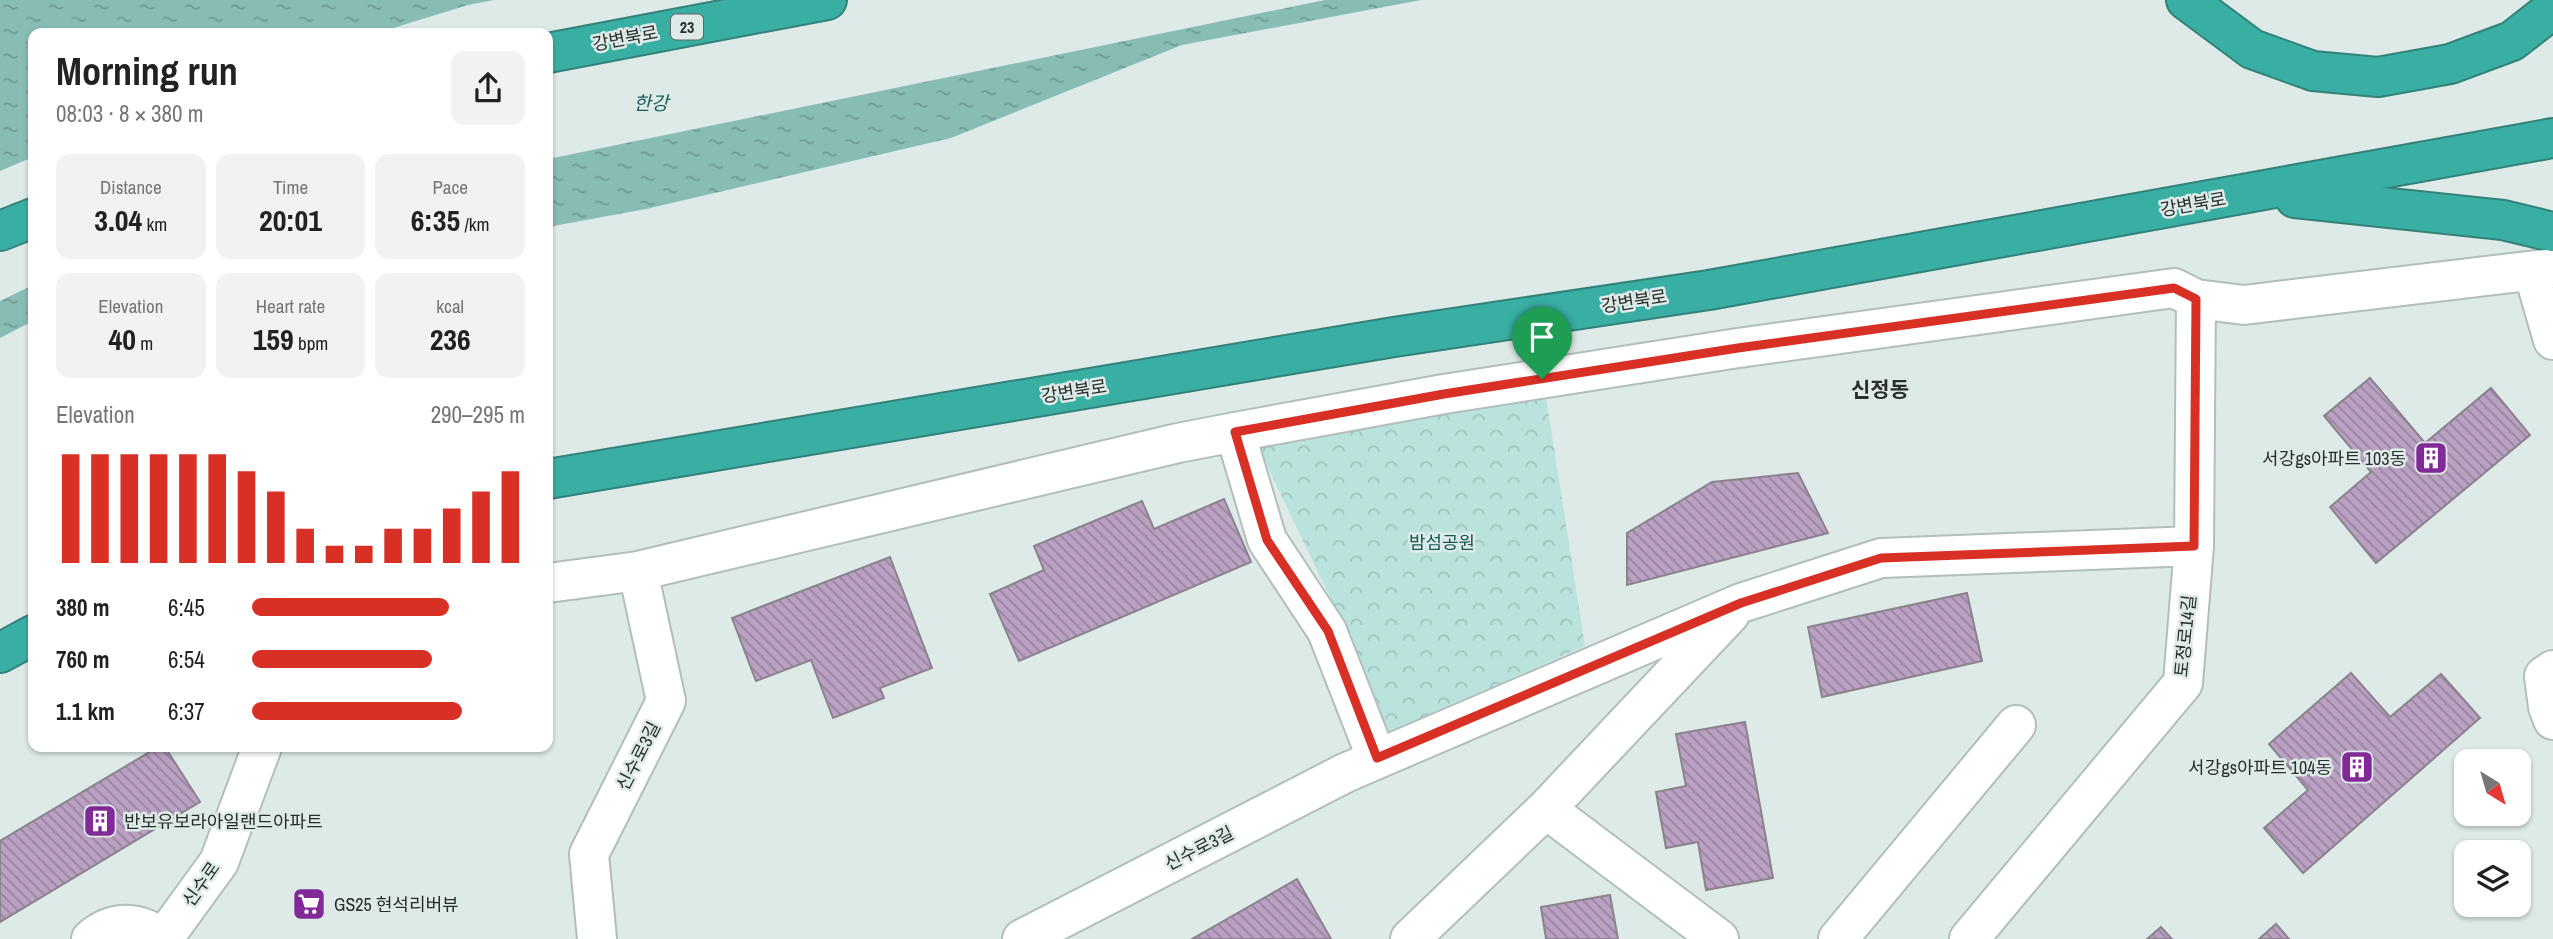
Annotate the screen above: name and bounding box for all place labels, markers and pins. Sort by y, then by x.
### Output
pin [1512,307,1572,379]
building icon: 서강gs아파트 103동 [2412,439,2450,477]
place label: 서강gs아파트 103동 [2262,446,2406,471]
building icon: 서강gs아파트 104동 [2338,748,2376,786]
place label: 서강gs아파트 104동 [2188,755,2332,780]
building icon: 반보유보라아일랜드아파트 [81,802,119,840]
place label: 반보유보라아일랜드아파트 [124,809,323,834]
supermarket icon: GS25 현석리버뷰 [290,885,328,923]
place label: GS25 현석리버뷰 [334,892,459,917]

